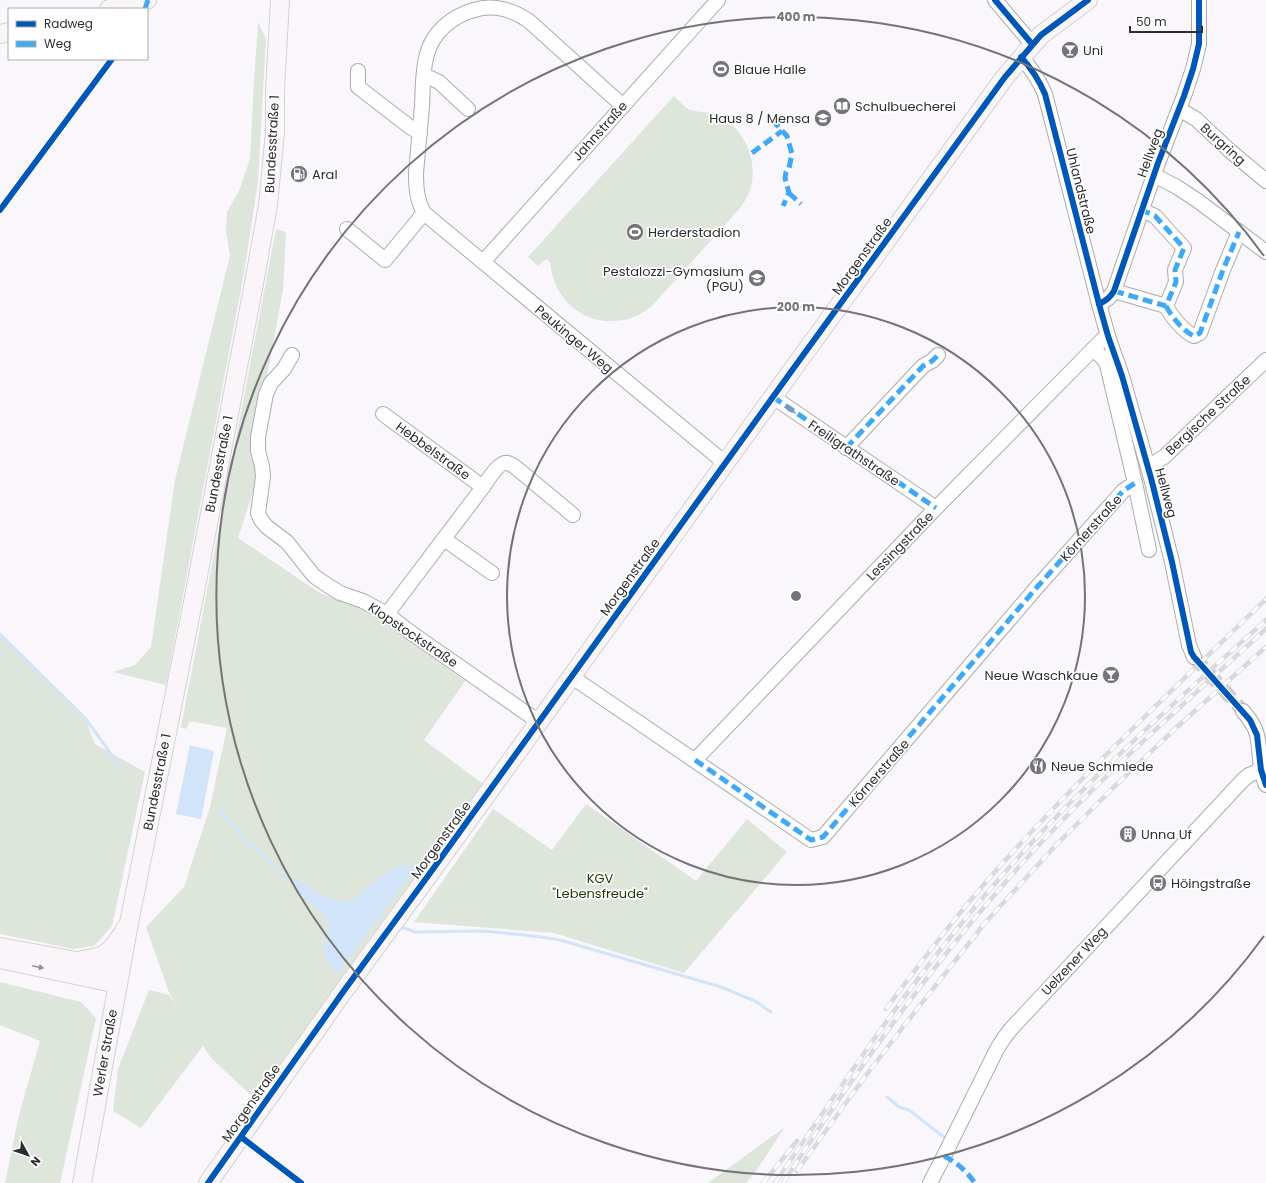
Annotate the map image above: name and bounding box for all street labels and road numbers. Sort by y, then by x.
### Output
street label: Bundesstraße 1 [260,95,284,193]
street label: Jahnstraße [568,97,632,165]
street label: Burgring [1196,119,1250,169]
street label: Hellweg [1132,126,1168,180]
street label: Uhlandstraße [1061,146,1101,236]
street label: Morgenstraße [827,213,897,299]
street label: Peukinger Weg [531,301,617,377]
street label: Bergische Straße [1161,370,1255,460]
street label: Bundesstraße 1 [200,414,238,514]
street label: Freiligrathstraße [804,415,904,491]
street label: Hebbelstraße [392,417,474,485]
street label: Hellweg [1150,466,1182,520]
street label: Körnerstraße [1056,490,1126,566]
street label: Lessingstraße [862,507,938,585]
street label: Morgenstraße [595,534,665,620]
street label: Klopstockstraße [364,598,462,672]
street label: Bundesstraße 1 [138,732,176,832]
street label: Körnerstraße [844,735,914,811]
street label: Morgenstraße [406,797,476,883]
street label: Uelzener Weg [1037,922,1111,1000]
street label: Werler Straße [88,1008,122,1098]
street label: Morgenstraße [217,1060,285,1146]

